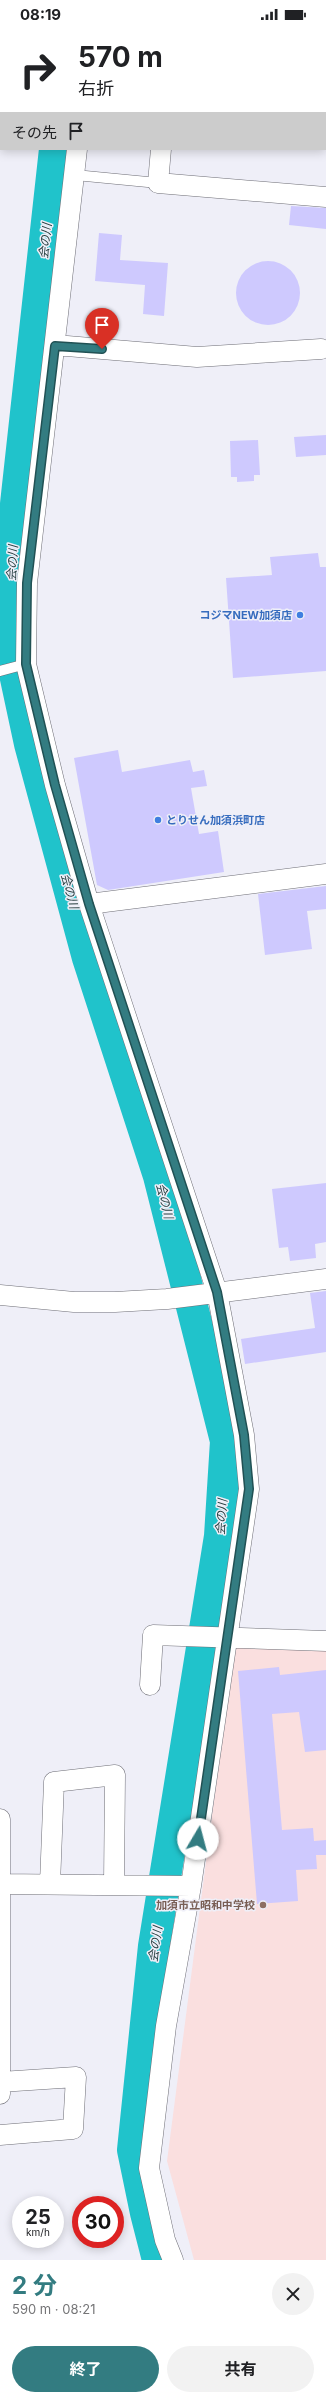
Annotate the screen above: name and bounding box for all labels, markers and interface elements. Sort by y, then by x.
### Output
text: 08:19 [20,5,61,24]
text: 570 m [78,40,163,74]
icon: right [12,44,64,96]
text: 右折 [78,78,114,99]
icon: arrive [65,120,87,142]
text: その先 [12,123,57,142]
water label: 会の川 [36,220,55,260]
pin [85,308,119,349]
icon: arrive [91,314,113,336]
water label: 会の川 [4,543,21,581]
place label: コジマNEW加須店 [200,608,292,622]
marker: コジマNEW加須店 [295,610,305,620]
place label: とりせん加須浜町店 [166,813,265,827]
marker: とりせん加須浜町店 [153,815,163,825]
water label: 会の川 [58,872,82,912]
water label: 会の川 [153,1182,177,1222]
water label: 会の川 [212,1497,230,1535]
position arrow [177,1818,219,1860]
place label: 加須市立昭和中学校 [156,1898,255,1912]
marker: 加須市立昭和中学校 [258,1900,268,1910]
water label: 会の川 [145,1923,165,1963]
speed limit sign: 30 [72,2196,124,2248]
text: 25 [25,2205,51,2229]
text: km/h [26,2226,50,2238]
text: 2 分 [12,2271,57,2300]
button: close [272,2273,314,2315]
text: 590 m · 08:21 [12,2301,95,2317]
button: 終了 [12,2346,159,2392]
button: 共有 [167,2346,314,2392]

